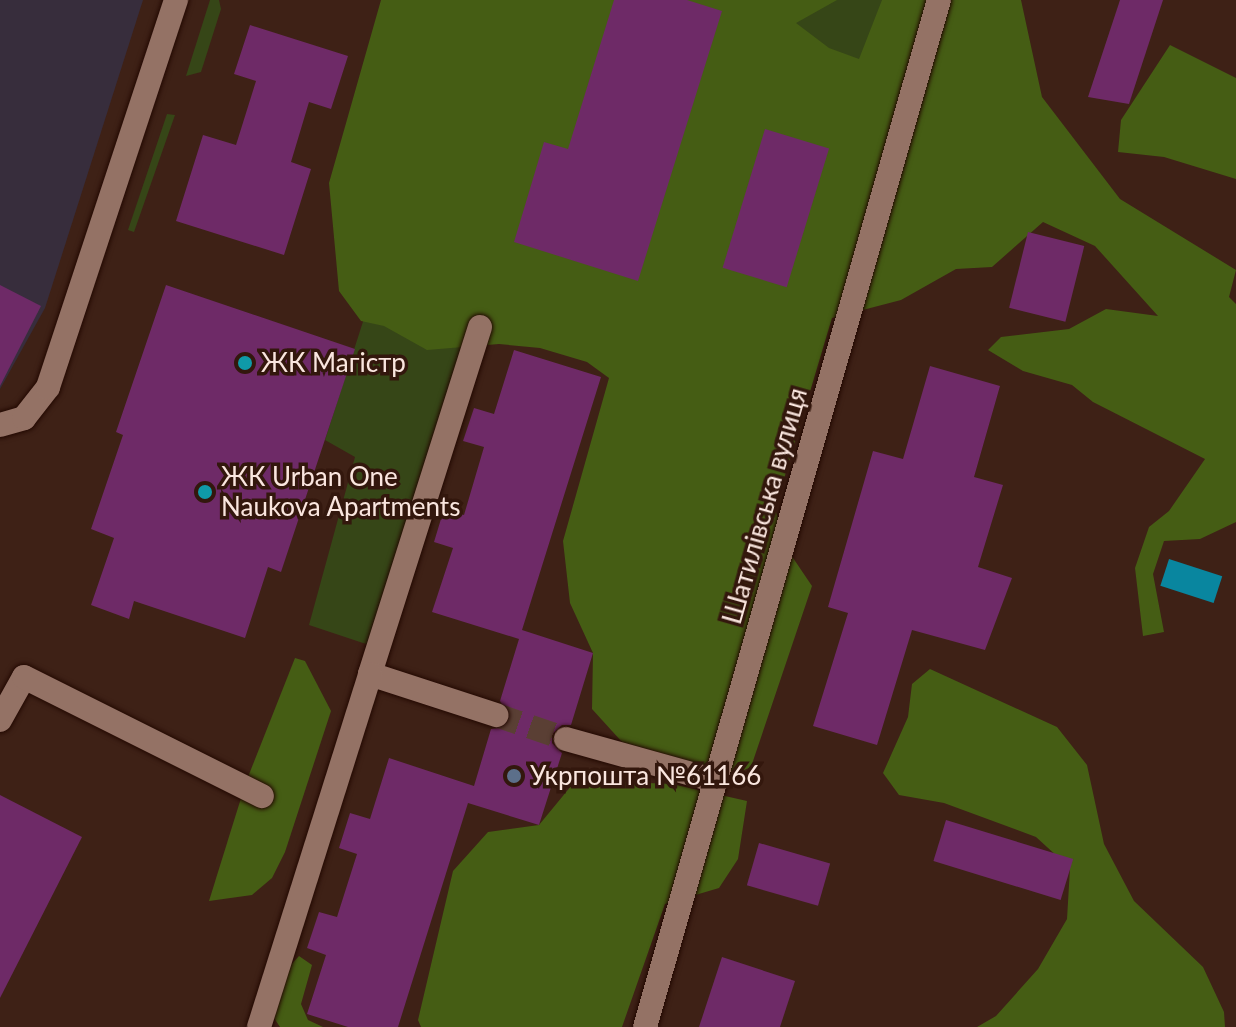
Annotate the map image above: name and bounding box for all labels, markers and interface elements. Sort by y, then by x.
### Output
place label: ЖК Магістр [261,347,406,379]
marker: ЖК Магістр [236,354,254,372]
street label: Шатилівська вулиця [716,384,814,628]
place label: ЖК Urban One Naukova Apartments [221,461,461,522]
marker: ЖК Urban One Naukova Apartments [196,483,214,501]
place label: Укрпошта №61166 [530,760,761,792]
marker: Укрпошта №61166 [505,767,523,785]

